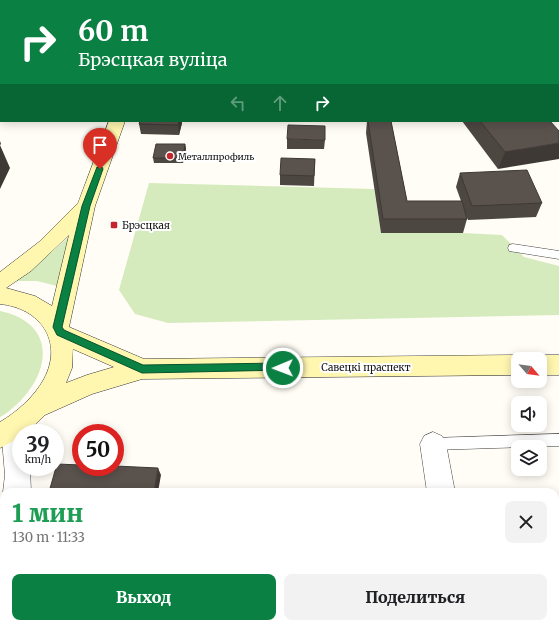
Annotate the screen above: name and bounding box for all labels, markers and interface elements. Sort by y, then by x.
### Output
text: 60 m [78,13,148,49]
icon: right [12,16,64,68]
text: Брэсцкая вуліца [78,48,227,71]
icon: left [227,92,249,114]
icon: ahead [269,92,291,114]
icon: right [311,92,333,114]
pin [83,128,117,169]
icon: arrive [89,134,111,156]
marker: Металлпрофиль [165,151,175,161]
place label: Металлпрофиль [178,151,254,162]
place label: Брэсцкая [122,219,170,232]
marker: Брэсцкая [109,220,119,230]
position arrow [262,347,304,389]
north arrow [511,352,547,388]
map controls [511,352,547,476]
street label: Савецкі праспект [321,361,411,374]
button: sound [511,396,547,432]
speed limit sign: 50 [72,424,124,476]
text: 39 [26,432,50,457]
button: layers [511,440,547,476]
text: km/h [25,453,51,466]
text: 1 мин [12,498,83,529]
button: close [505,501,547,543]
text: 130 m · 11:33 [12,529,85,546]
button: Выход [12,574,276,620]
button: Поделиться [284,574,547,620]

